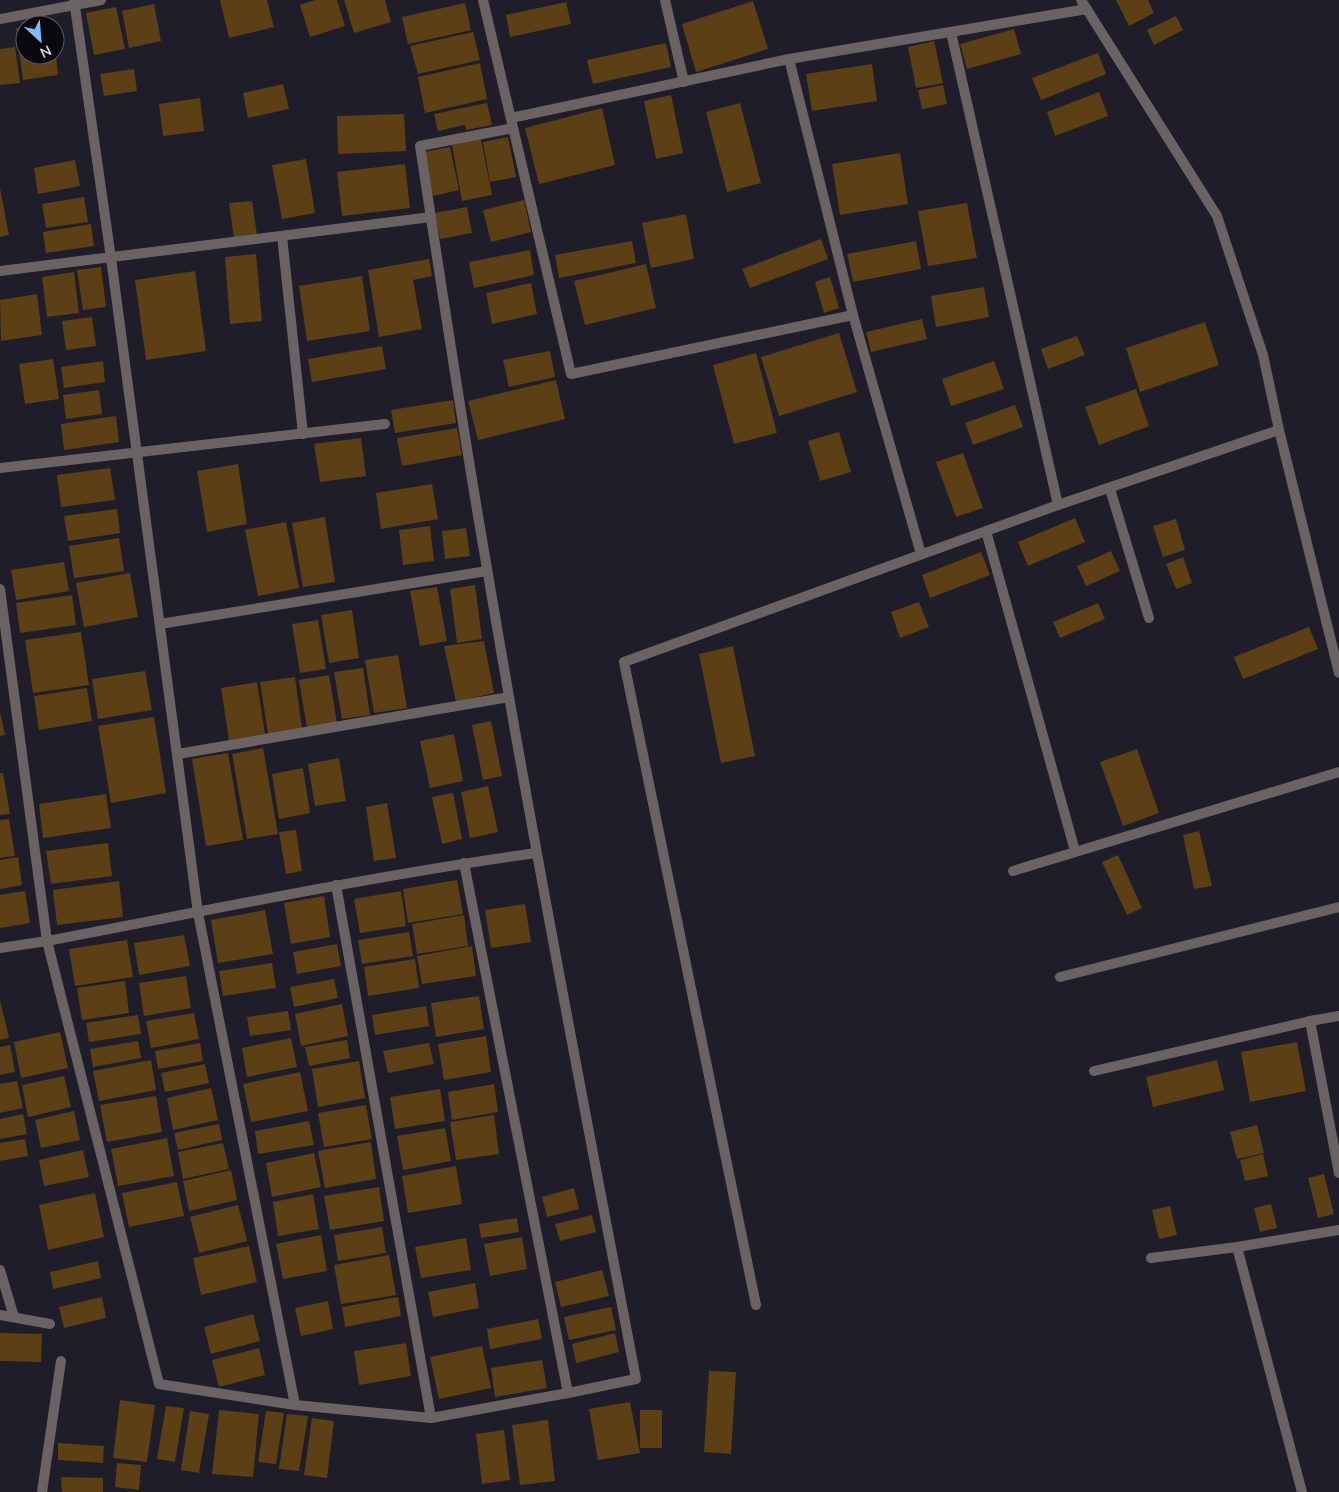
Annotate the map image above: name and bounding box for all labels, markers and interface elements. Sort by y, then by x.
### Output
north arrow [15,15,65,65]
text: N [37,40,54,62]

